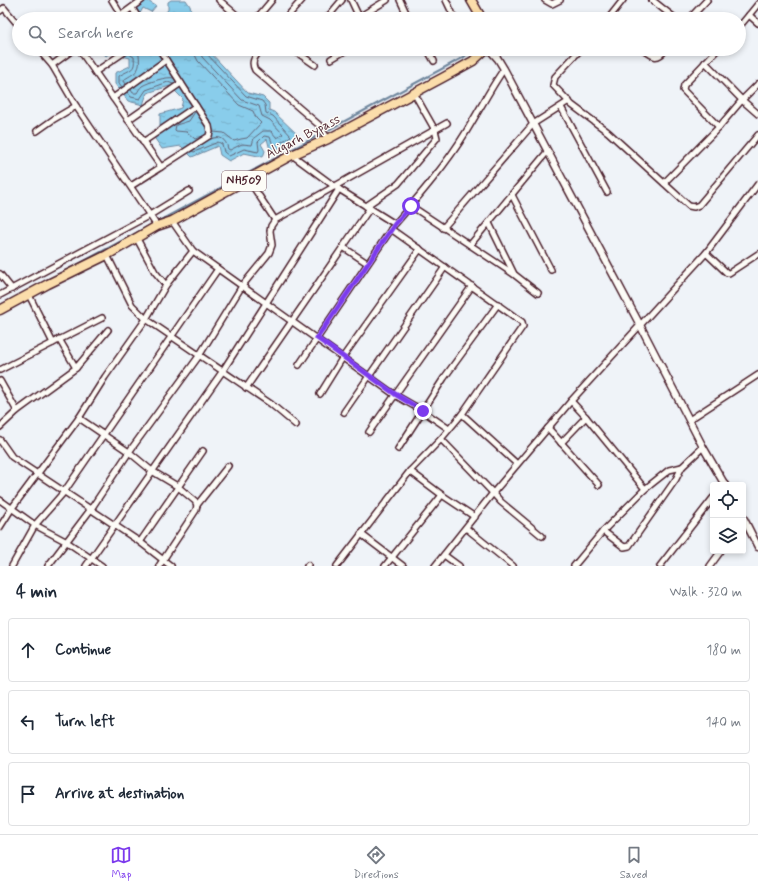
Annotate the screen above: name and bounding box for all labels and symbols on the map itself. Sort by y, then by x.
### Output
street label: Aligarh Bypass [263,111,343,163]
road number: NH509 [222,171,266,191]
route start [402,197,420,215]
route end [414,402,432,420]

